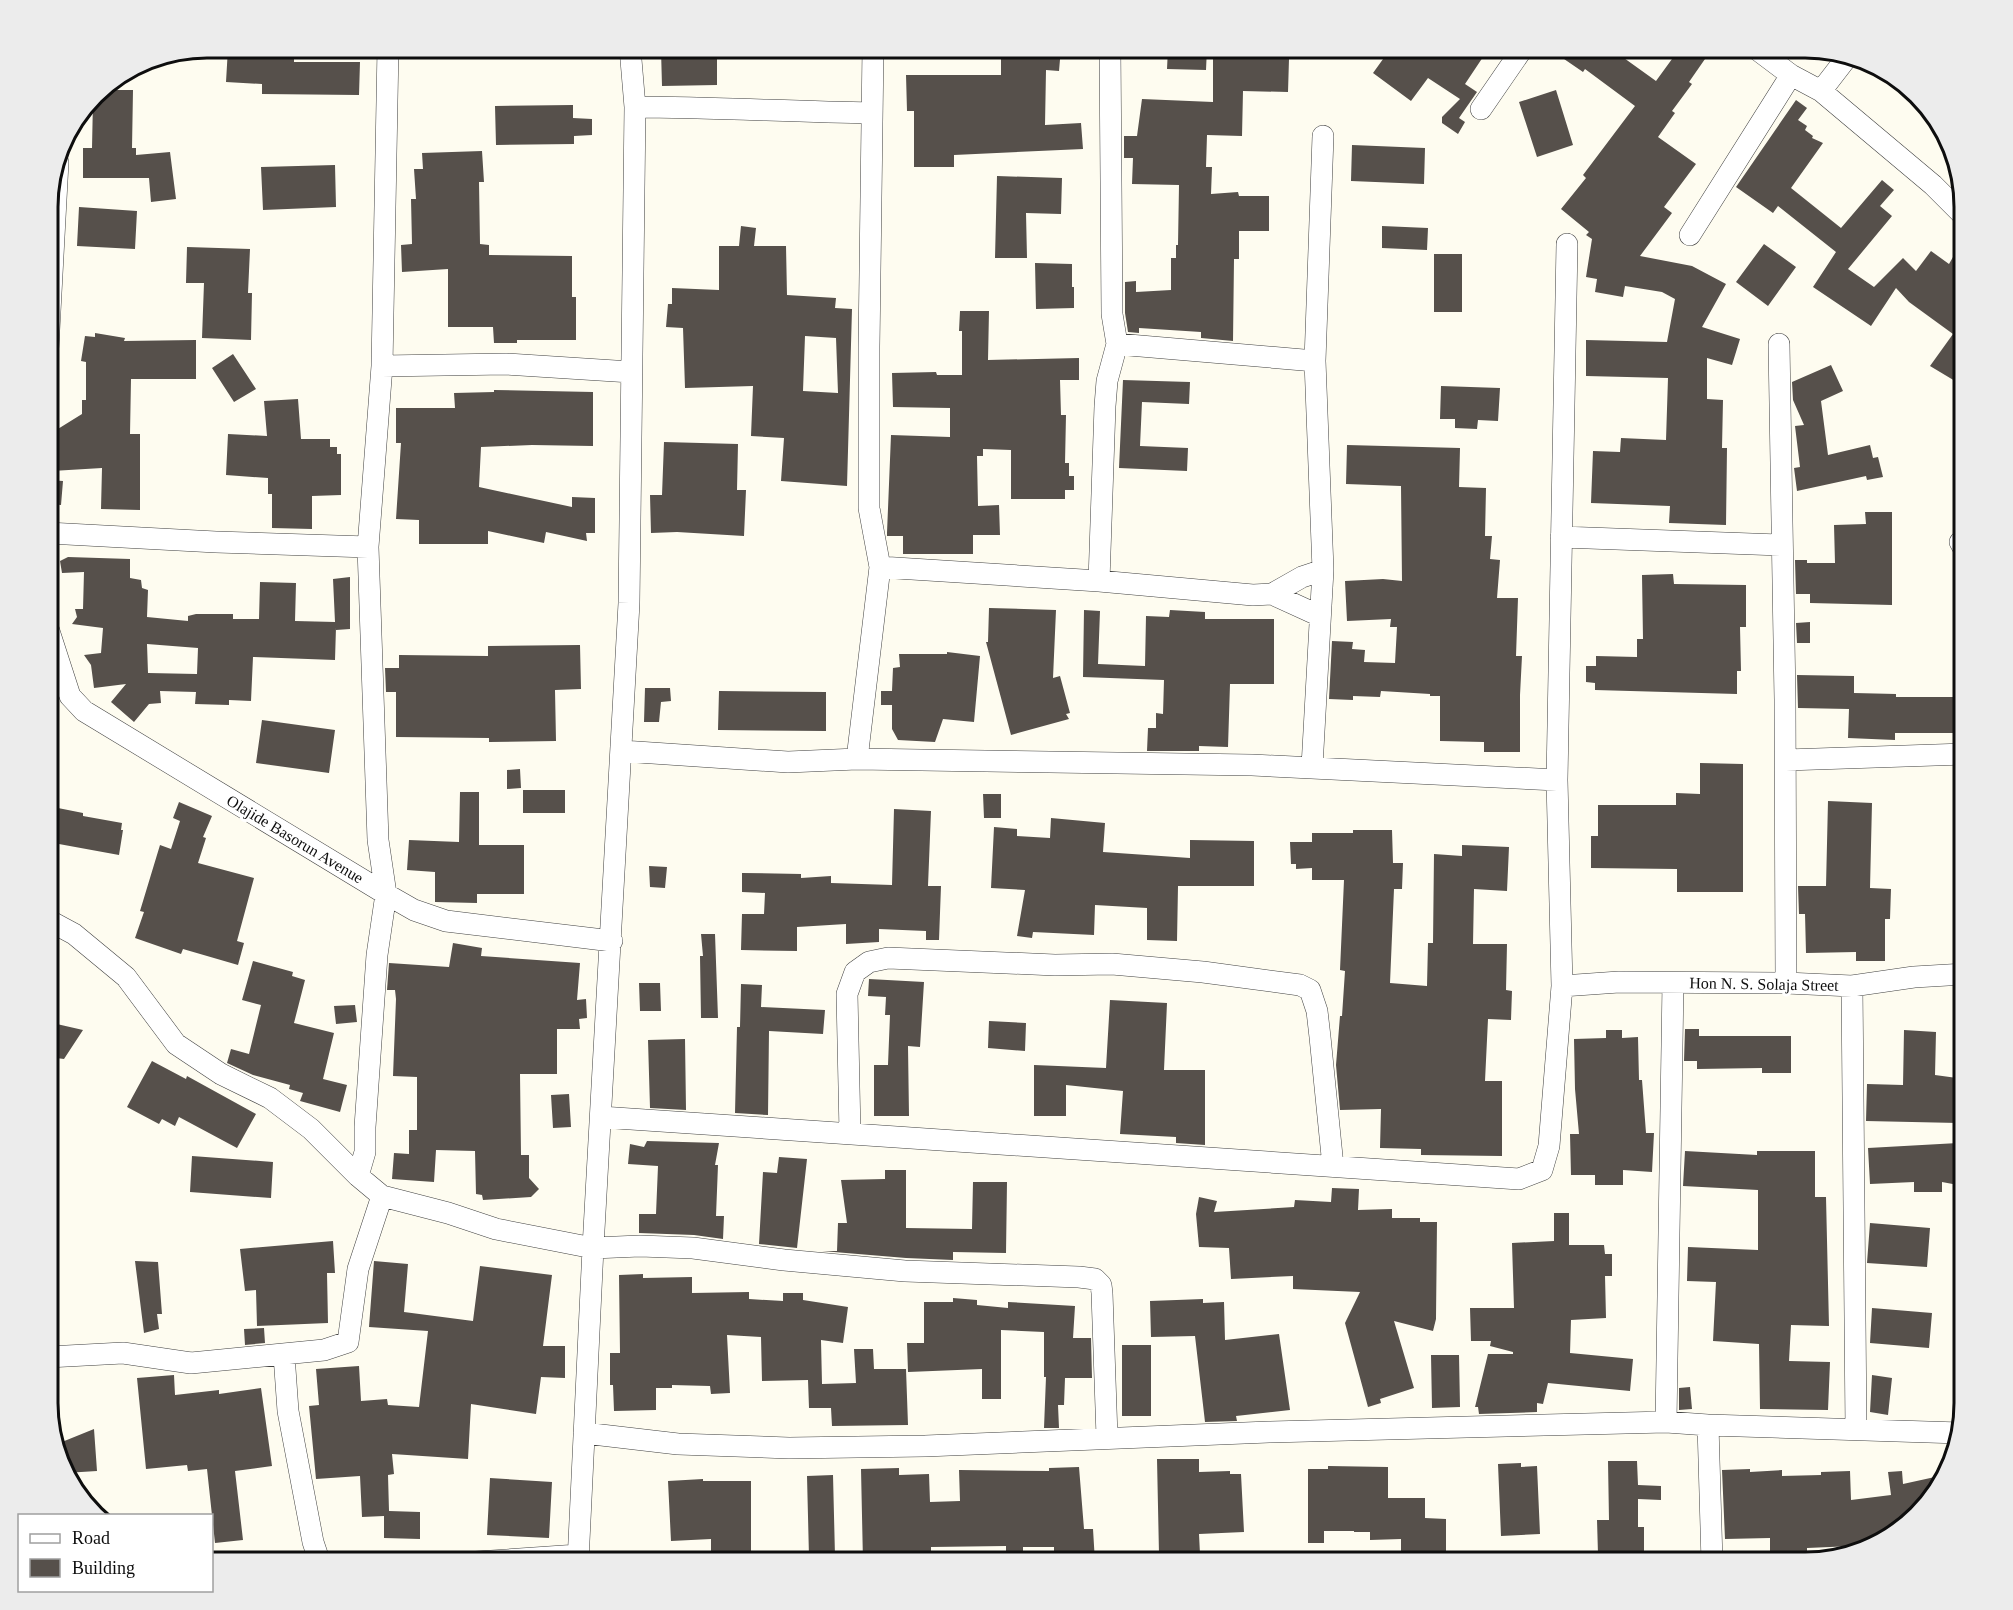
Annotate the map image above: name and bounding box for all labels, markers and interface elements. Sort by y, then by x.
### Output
street label: Olajide Basorun Avenue [223,792,366,887]
street label: Hon N. S. Solaja Street [1689,974,1839,995]
legend [18,1514,213,1592]
text: Road [72,1528,110,1548]
text: Building [72,1558,135,1578]

